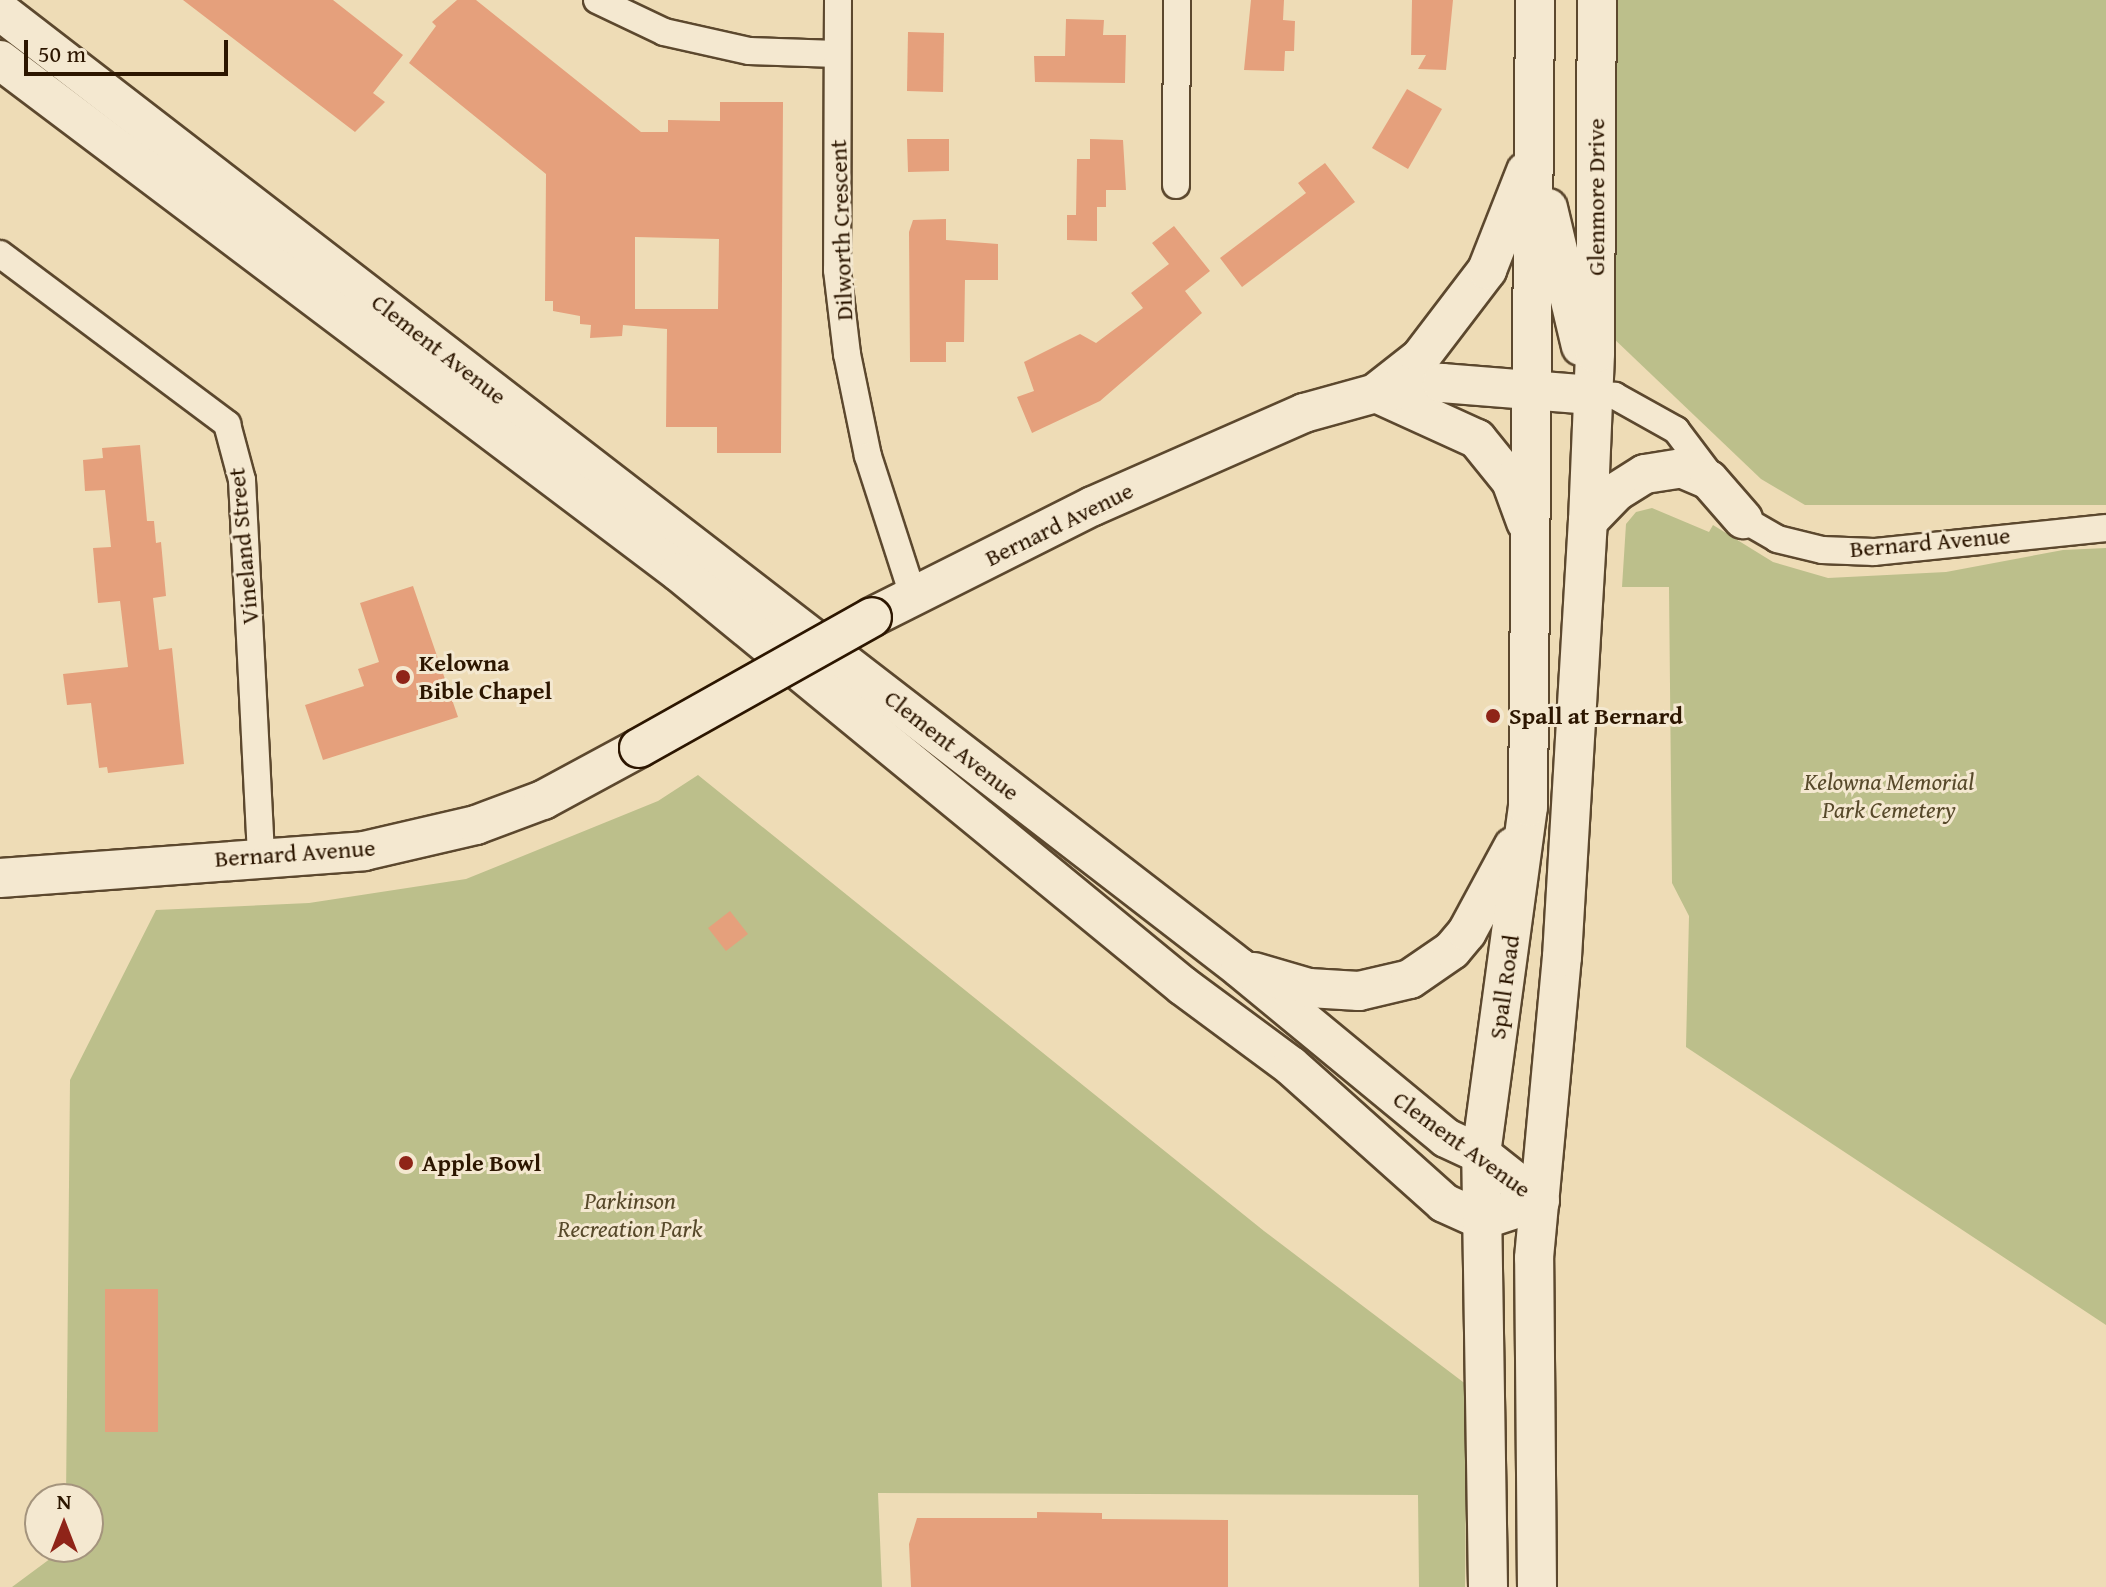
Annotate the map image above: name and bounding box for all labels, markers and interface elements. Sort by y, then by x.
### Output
scale bar [28,24,232,74]
text: 50 m [38,36,86,71]
street label: Glenmore Drive [1582,118,1610,276]
street label: Dilworth Crescent [823,139,859,321]
street label: Clement Avenue [366,288,512,410]
street label: Vineland Street [222,466,264,626]
street label: Bernard Avenue [980,476,1138,572]
street label: Bernard Avenue [1849,521,2011,563]
place label: Kelowna Bible Chapel [419,649,552,705]
marker: Kelowna Bible Chapel [394,668,412,686]
street label: Clement Avenue [879,684,1025,806]
place label: Spall at Bernard [1509,702,1683,730]
marker: Spall at Bernard [1484,707,1502,725]
park label: Kelowna Memorial Park Cemetery [1804,768,1974,824]
street label: Bernard Avenue [214,833,376,873]
street label: Spall Road [1482,933,1526,1041]
street label: Clement Avenue [1388,1084,1536,1204]
place label: Apple Bowl [422,1149,541,1177]
marker: Apple Bowl [397,1154,415,1172]
park label: Parkinson Recreation Park [558,1187,702,1243]
north arrow [24,1483,104,1563]
text: N [57,1485,71,1517]

